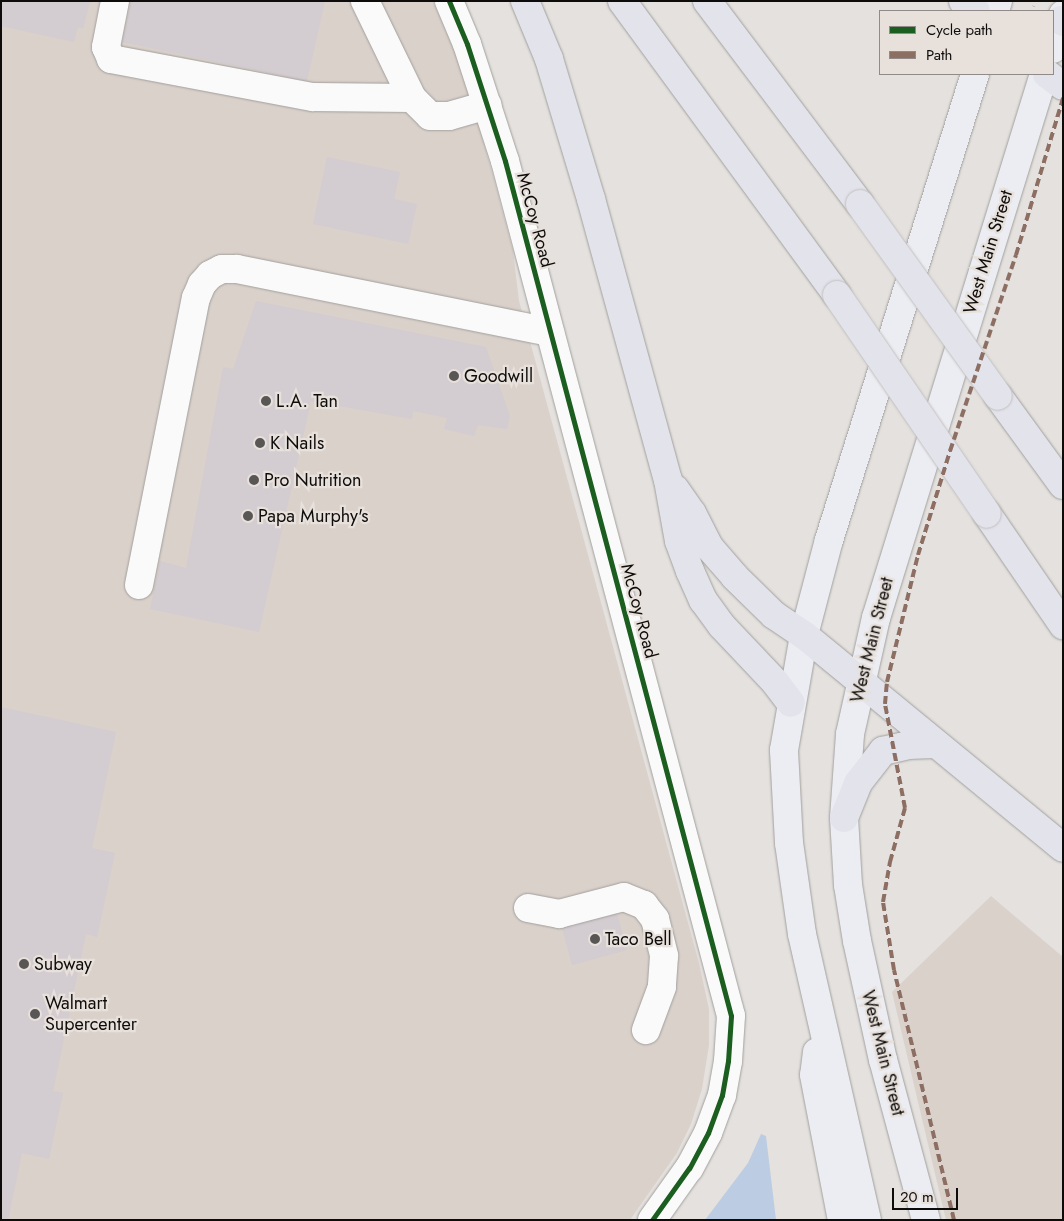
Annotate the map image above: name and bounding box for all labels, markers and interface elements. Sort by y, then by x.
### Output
legend [879,10,1054,75]
text: Cycle path [926,19,993,41]
text: Path [926,44,952,66]
street label: McCoy Road [512,170,558,270]
street label: West Main Street [959,187,1017,317]
place label: Goodwill [464,365,533,387]
marker: Goodwill [448,370,460,382]
place label: L.A. Tan [276,390,338,412]
marker: L.A. Tan [260,395,272,407]
place label: K Nails [270,432,324,454]
marker: K Nails [254,437,266,449]
place label: Pro Nutrition [264,469,361,491]
marker: Pro Nutrition [248,474,260,486]
place label: Papa Murphy's [258,505,369,527]
marker: Papa Murphy's [242,510,254,522]
street label: McCoy Road [616,561,662,661]
street label: West Main Street [846,575,898,705]
place label: Taco Bell [605,928,672,950]
marker: Taco Bell [589,933,601,945]
place label: Subway [34,953,92,975]
marker: Subway [18,958,30,970]
street label: West Main Street [857,988,909,1118]
place label: Walmart Supercenter [45,993,137,1036]
marker: Walmart Supercenter [29,1008,41,1020]
scale bar [894,1178,960,1210]
text: 20 m [900,1186,934,1208]

